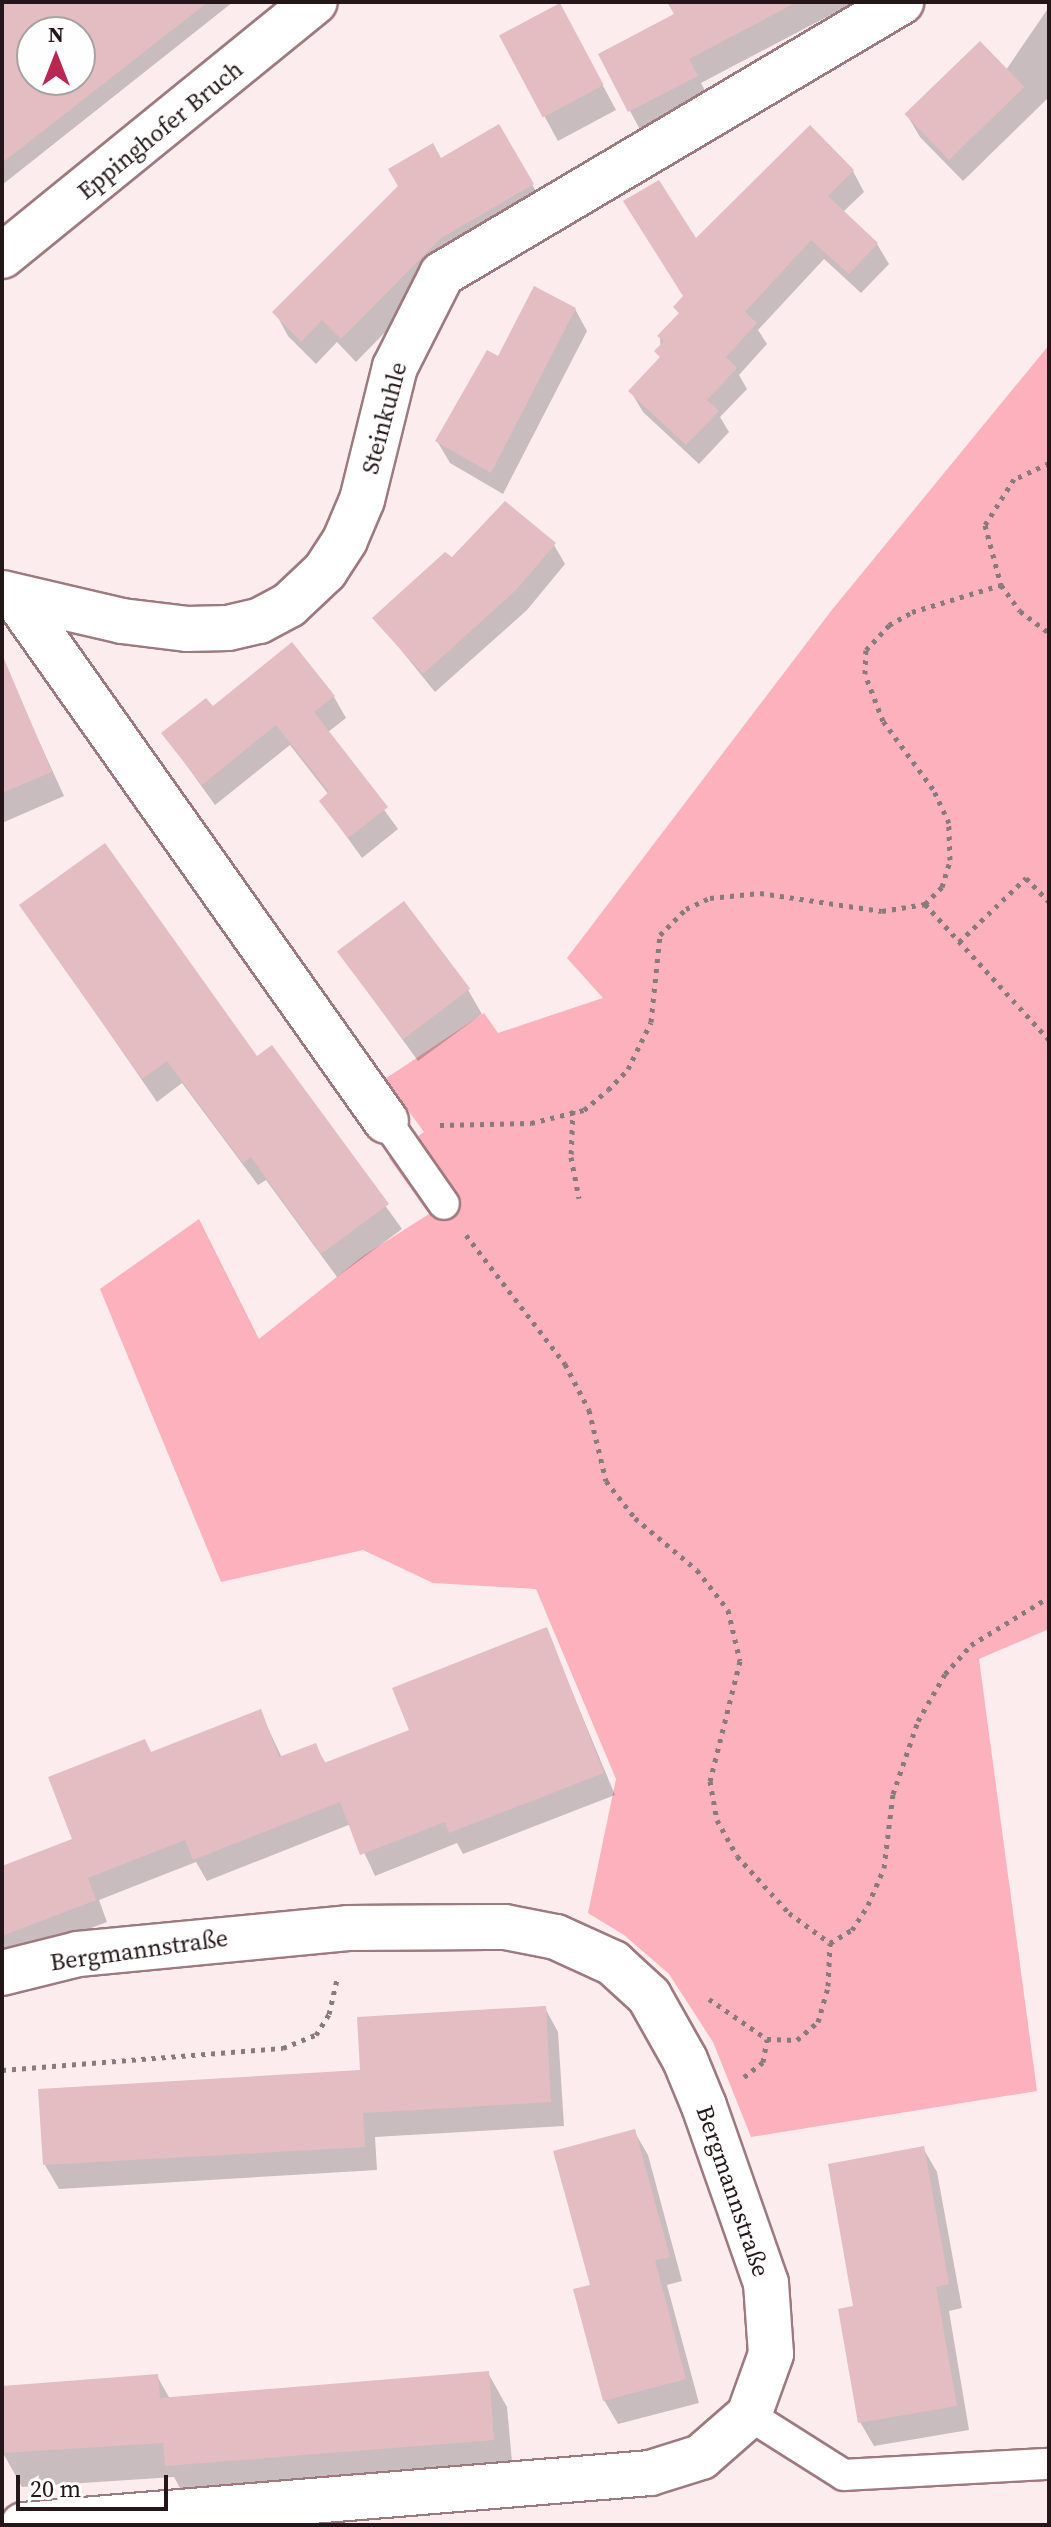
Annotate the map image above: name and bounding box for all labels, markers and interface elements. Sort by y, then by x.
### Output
north arrow [16,16,96,96]
text: N [48,19,64,49]
street label: Eppinghofer Bruch [72,55,248,205]
street label: Steinkuhle [355,359,413,477]
street label: Bergmannstraße [48,1923,230,1977]
street label: Bergmannstraße [690,2102,776,2280]
scale bar [20,2459,172,2509]
text: 20 m [30,2472,81,2505]

